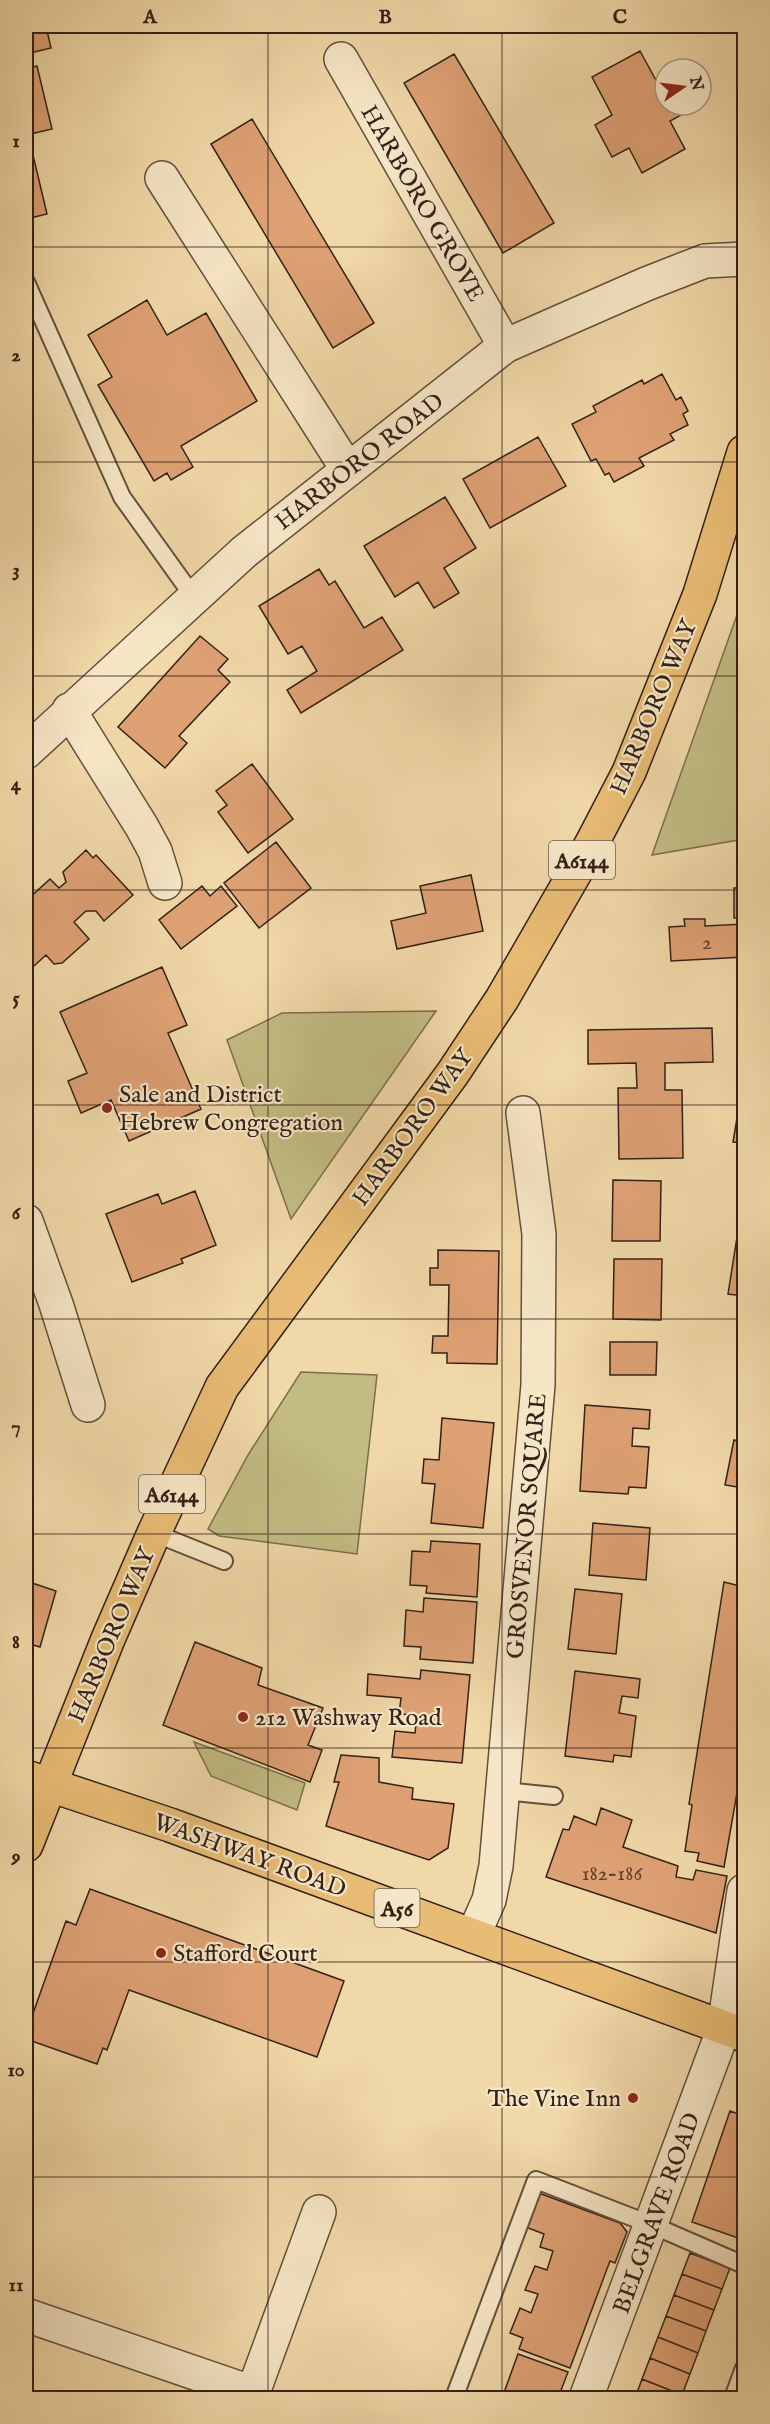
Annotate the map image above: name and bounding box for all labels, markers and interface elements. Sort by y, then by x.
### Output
text: A [142,5,158,30]
text: B [378,5,392,30]
text: C [613,5,627,30]
north arrow [653,57,713,117]
text: N [684,74,707,93]
street label: HARBORO GROVE [353,100,491,308]
text: 1 [12,129,20,154]
text: 2 [11,343,21,368]
street label: HARBORO ROAD [269,387,451,538]
text: 3 [12,558,20,583]
street label: HARBORO WAY [604,614,706,800]
text: 4 [11,772,22,797]
road number: A6144 [549,841,615,879]
house number: 2 [702,930,712,957]
text: 5 [12,986,20,1011]
street label: HARBORO WAY [346,1042,482,1213]
place label: Sale and District Hebrew Congregation [119,1080,343,1139]
marker: Sale and District Hebrew Congregation [100,1101,114,1115]
text: 6 [12,1201,22,1226]
street label: GROSVENOR SQUARE [500,1392,555,1660]
text: 7 [11,1415,21,1440]
road number: A6144 [139,1475,205,1513]
street label: HARBORO WAY [62,1542,164,1728]
text: 8 [12,1630,20,1655]
place label: 212 Washway Road [255,1703,442,1734]
marker: 212 Washway Road [236,1710,250,1724]
street label: WASHWAY ROAD [149,1807,350,1906]
text: 9 [11,1844,21,1869]
house number: 182-186 [582,1861,643,1888]
road number: A56 [374,1889,420,1927]
place label: Stafford Court [173,1939,317,1970]
marker: Stafford Court [154,1946,168,1960]
text: 10 [7,2058,25,2083]
place label: The Vine Inn [487,2084,621,2115]
marker: The Vine Inn [626,2091,640,2105]
street label: BELGRAVE ROAD [607,2109,708,2318]
text: 11 [9,2273,23,2298]

